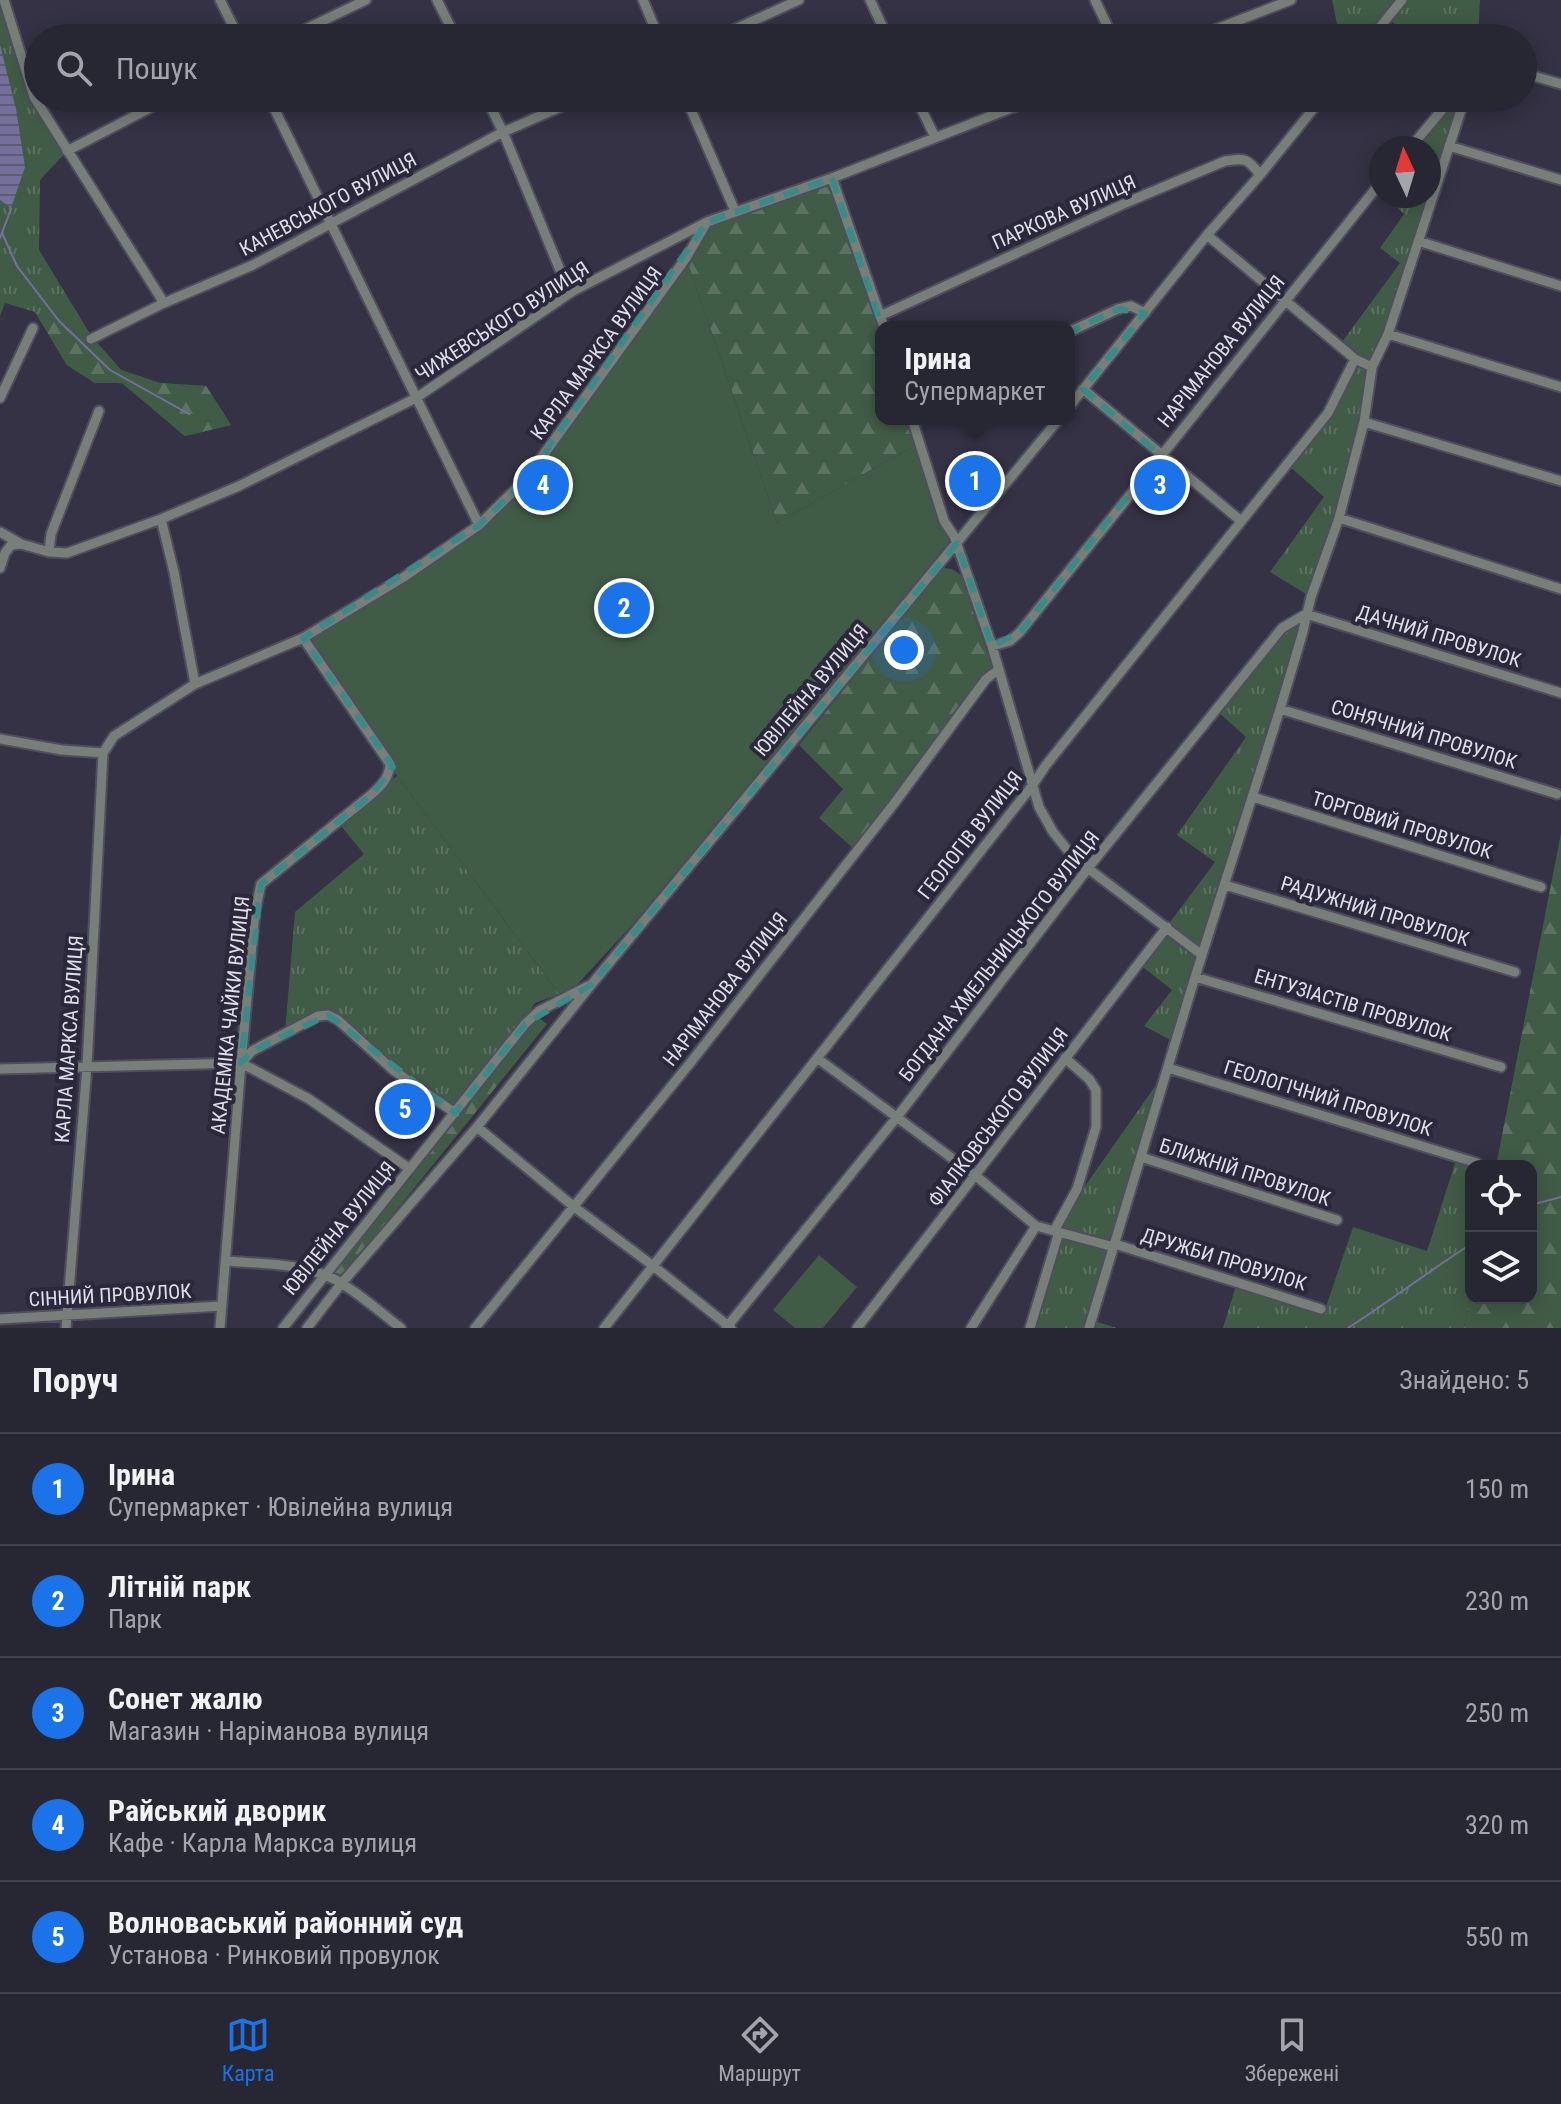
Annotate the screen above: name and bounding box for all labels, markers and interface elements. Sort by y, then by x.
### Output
search box [24,24,1537,112]
icon: search [52,46,96,90]
text: Пошук [116,51,198,86]
north arrow [1369,136,1441,208]
street label: КАНЕВСЬКОГО ВУЛИЦЯ [235,147,421,261]
street label: ПАРКОВА ВУЛИЦЯ [988,170,1140,254]
street label: ЧИЖЕВСЬКОГО ВУЛИЦЯ [411,256,593,386]
street label: КАРЛА МАРКСА ВУЛИЦЯ [525,262,667,444]
street label: НАРІМАНОВА ВУЛИЦЯ [1152,270,1290,432]
popup [875,321,1075,425]
text: Ірина [904,341,971,376]
text: Супермаркет [904,376,1046,406]
pin: 1 [949,451,1001,511]
pin: 4 [517,455,569,515]
pin: 3 [1134,455,1186,515]
pin: 2 [598,578,650,638]
street label: ДАЧНИЙ ПРОВУЛОК [1354,600,1525,673]
street label: ЮВІЛЕЙНА ВУЛИЦЯ [749,619,873,761]
your location [884,630,924,670]
street label: СОНЯЧНИЙ ПРОВУЛОК [1328,694,1521,774]
street label: ГЕОЛОГІВ ВУЛИЦЯ [913,766,1027,904]
street label: ТОРГОВИЙ ПРОВУЛОК [1309,786,1496,864]
street label: БОГДАНА ХМЕЛЬНИЦЬКОГО ВУЛИЦЯ [894,826,1104,1086]
street label: РАДУЖНИЙ ПРОВУЛОК [1278,871,1473,951]
street label: АКАДЕМІКА ЧАЙКИ ВУЛИЦЯ [206,895,254,1135]
street label: НАРІМАНОВА ВУЛИЦЯ [658,907,792,1071]
street label: КАРЛА МАРКСА ВУЛИЦЯ [50,934,88,1144]
street label: ЕНТУЗІАСТІВ ПРОВУЛОК [1252,964,1455,1047]
street label: ФІАЛКОВСЬКОГО ВУЛИЦЯ [923,1023,1073,1211]
street label: ГЕОЛОГІЧНИЙ ПРОВУЛОК [1221,1055,1436,1141]
pin: 5 [379,1079,431,1139]
street label: БЛИЖНІЙ ПРОВУЛОК [1156,1133,1334,1211]
street label: ЮВІЛЕЙНА ВУЛИЦЯ [278,1156,400,1300]
map controls [1465,1160,1537,1304]
button: locate [1465,1160,1537,1232]
street label: ДРУЖБИ ПРОВУЛОК [1139,1222,1310,1296]
button: layers [1465,1232,1537,1304]
street label: СІННИЙ ПРОВУЛОК [28,1279,193,1311]
text: Поруч [32,1360,118,1400]
text: Знайдено: 5 [1399,1365,1529,1395]
text: Ірина [108,1457,175,1492]
text: 1 [51,1474,65,1504]
text: 150 m [1465,1474,1529,1504]
text: Супермаркет · Ювілейна вулиця [108,1492,453,1522]
text: Літній парк [108,1569,251,1604]
text: 2 [51,1586,65,1616]
text: 230 m [1465,1586,1529,1616]
text: Парк [108,1604,162,1634]
text: Сонет жалю [108,1681,262,1716]
text: 3 [51,1698,65,1728]
text: 250 m [1465,1698,1529,1728]
text: Магазин · Наріманова вулиця [108,1716,429,1746]
text: Райський дворик [108,1793,326,1828]
text: 4 [51,1810,65,1840]
text: 320 m [1465,1810,1529,1840]
text: Кафе · Карла Маркса вулиця [108,1828,417,1858]
text: Волноваський районний суд [108,1905,463,1940]
text: 5 [51,1922,65,1952]
text: 550 m [1465,1922,1529,1952]
text: Установа · Ринковий провулок [108,1940,440,1970]
tab: Карта [222,2013,274,2086]
tab: Маршрут [718,2013,801,2086]
tab: Збережені [1245,2013,1339,2086]

